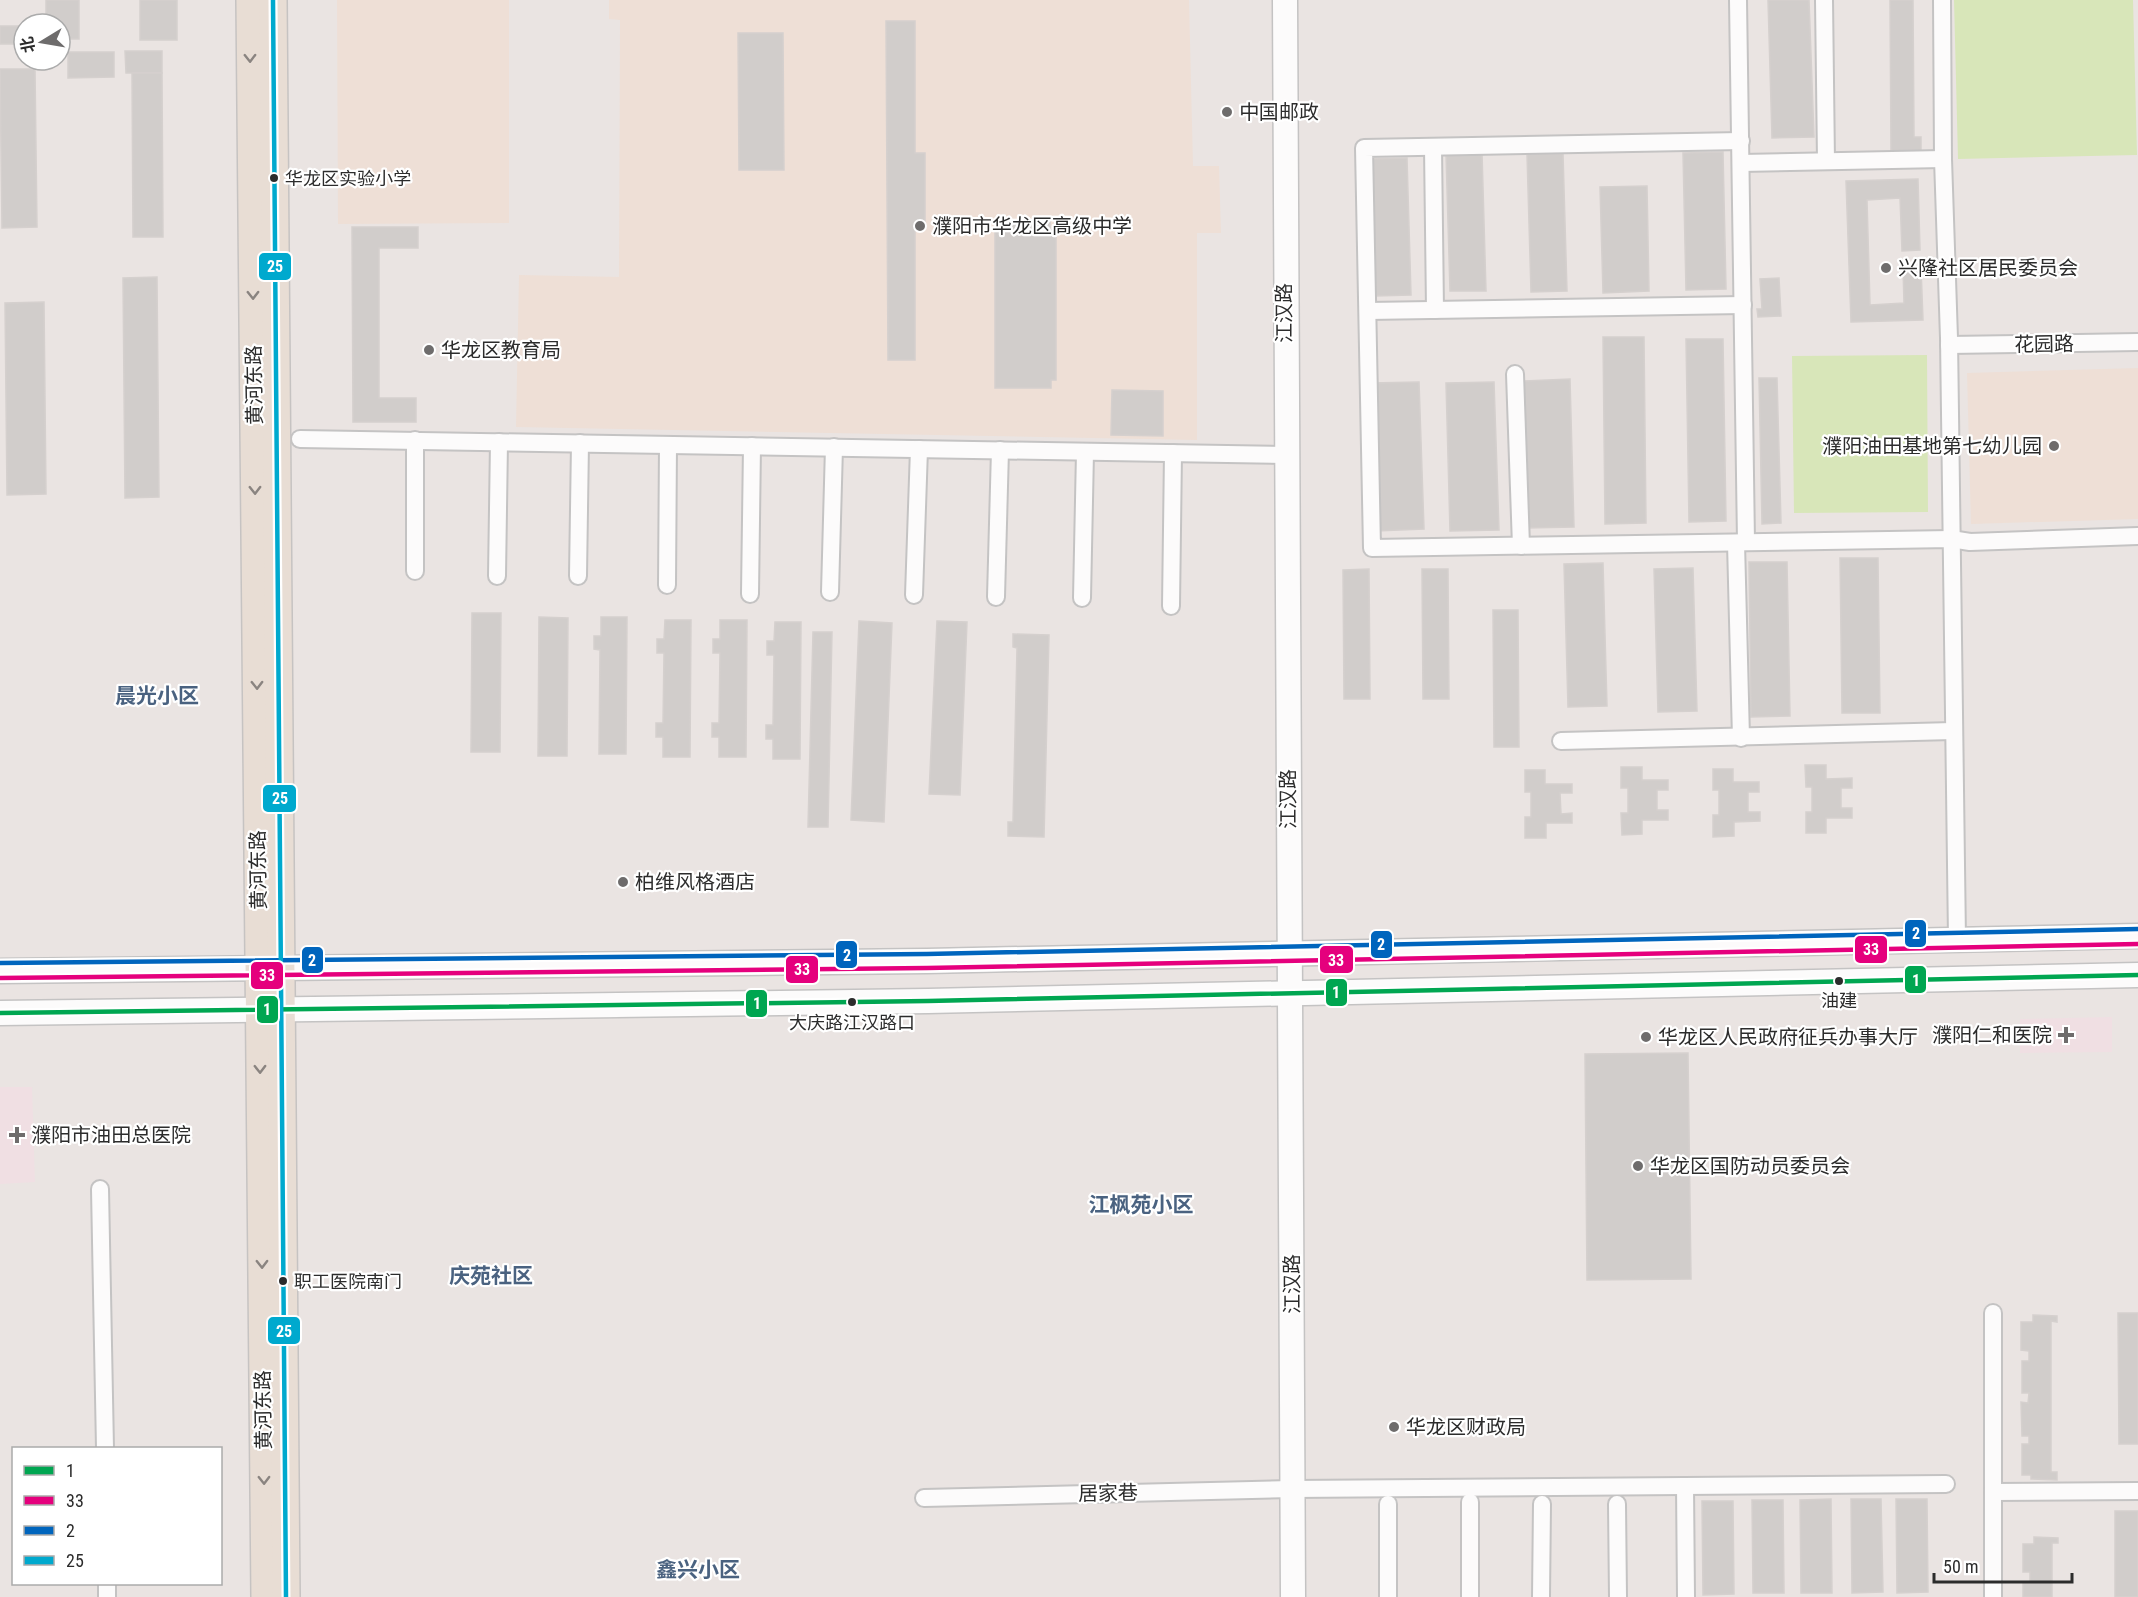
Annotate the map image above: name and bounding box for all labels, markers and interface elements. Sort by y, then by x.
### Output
north arrow [12,12,72,72]
text: 北 [17,35,39,54]
one-way arrow [244,54,256,63]
place label: 中国邮政 [1239,100,1319,124]
marker: 中国邮政 [1220,105,1234,119]
place label: 华龙区实验小学 [285,168,411,189]
marker: 华龙区实验小学 [268,172,280,184]
place label: 濮阳市华龙区高级中学 [932,214,1132,238]
marker: 濮阳市华龙区高级中学 [913,219,927,233]
line badge: 25 [258,252,292,281]
place label: 兴隆社区居民委员会 [1898,256,2078,280]
text: 25 [267,257,283,276]
marker: 兴隆社区居民委员会 [1879,261,1893,275]
street label: 江汉路 [1272,283,1296,343]
one-way arrow [247,291,259,300]
street label: 花园路 [2014,331,2074,357]
place label: 华龙区教育局 [441,338,561,362]
marker: 华龙区教育局 [422,343,436,357]
street label: 黄河东路 [241,345,267,425]
place label: 濮阳油田基地第七幼儿园 [1822,434,2042,458]
marker: 濮阳油田基地第七幼儿园 [2047,439,2061,453]
one-way arrow [249,486,261,495]
one-way arrow [251,681,263,690]
district label: 晨光小区 [115,684,199,708]
street label: 江汉路 [1276,769,1300,829]
line badge: 25 [262,784,297,813]
text: 25 [272,789,288,808]
street label: 黄河东路 [245,830,271,910]
place label: 柏维风格酒店 [635,870,755,894]
marker: 柏维风格酒店 [616,875,630,889]
line badge: 2 [1904,919,1927,948]
text: 2 [1912,924,1920,943]
line badge: 2 [1370,930,1393,959]
text: 2 [1377,935,1385,954]
line badge: 33 [1854,935,1888,964]
line badge: 2 [835,940,858,969]
text: 33 [1863,940,1879,959]
line badge: 33 [1319,945,1354,974]
line badge: 2 [301,946,324,974]
text: 2 [843,946,851,965]
text: 2 [308,951,316,970]
text: 33 [1328,951,1344,970]
line badge: 33 [785,955,819,984]
text: 33 [794,960,810,979]
line badge: 33 [250,961,284,990]
line badge: 1 [1904,965,1927,994]
text: 33 [259,966,275,985]
text: 1 [1912,971,1920,990]
marker: 油建 [1833,975,1845,987]
line badge: 1 [1325,978,1348,1007]
text: 1 [1332,983,1340,1002]
line badge: 1 [745,989,768,1018]
place label: 油建 [1821,990,1857,1011]
text: 1 [753,994,761,1013]
line badge: 1 [256,995,279,1024]
marker: 大庆路江汉路口 [846,996,858,1008]
text: 1 [263,1000,271,1019]
place label: 大庆路江汉路口 [789,1012,915,1033]
place label: 濮阳仁和医院 [1932,1023,2052,1047]
place label: 华龙区人民政府征兵办事大厅 [1658,1025,1918,1049]
marker: 濮阳仁和医院 [2057,1026,2075,1044]
marker: 华龙区人民政府征兵办事大厅 [1639,1030,1653,1044]
one-way arrow [254,1064,266,1073]
place label: 濮阳市油田总医院 [31,1123,191,1147]
marker: 濮阳市油田总医院 [8,1126,26,1144]
place label: 华龙区国防动员委员会 [1650,1154,1850,1178]
marker: 华龙区国防动员委员会 [1631,1159,1645,1173]
district label: 江枫苑小区 [1089,1193,1194,1217]
street label: 江汉路 [1280,1254,1304,1314]
one-way arrow [256,1259,268,1268]
district label: 庆苑社区 [449,1264,533,1288]
place label: 职工医院南门 [294,1271,402,1292]
marker: 职工医院南门 [277,1275,289,1287]
line badge: 25 [267,1316,301,1345]
text: 25 [276,1322,292,1341]
street label: 黄河东路 [250,1370,276,1450]
place label: 华龙区财政局 [1406,1415,1526,1439]
marker: 华龙区财政局 [1387,1420,1401,1434]
legend [12,1447,222,1585]
text: 1 [66,1460,75,1481]
one-way arrow [258,1475,270,1484]
street label: 居家巷 [1078,1480,1138,1506]
text: 33 [66,1490,84,1511]
text: 2 [66,1520,75,1541]
scale bar [1934,1546,2072,1584]
text: 25 [66,1550,84,1571]
text: 50 m [1943,1556,1978,1577]
district label: 鑫兴小区 [656,1558,740,1582]

